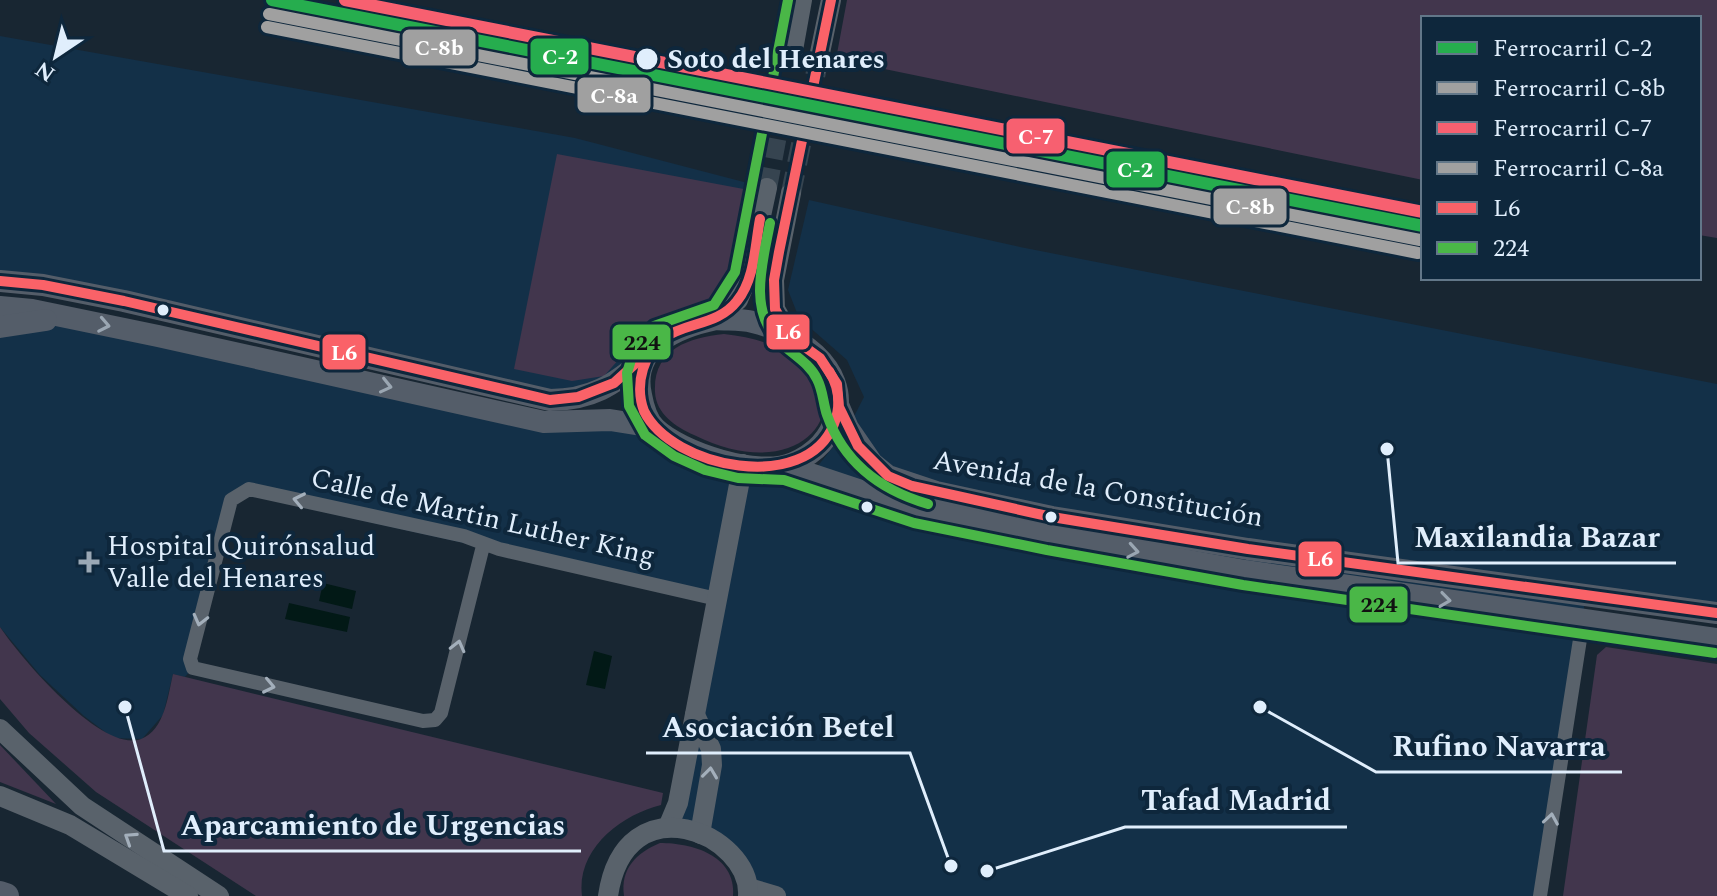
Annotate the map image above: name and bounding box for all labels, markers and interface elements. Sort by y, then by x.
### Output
north arrow [16,16,96,96]
legend [1421,16,1701,280]
line badge: C-8b [401,28,477,67]
text: Ferrocarril C-2 [1493,31,1652,67]
text: C-8b [415,32,464,65]
line badge: C-2 [529,37,590,76]
place label: Soto del Henares [667,38,885,81]
text: C-2 [542,41,578,74]
marker: Soto del Henares [634,46,660,72]
text: N [29,52,62,90]
text: Ferrocarril C-8b [1493,71,1666,107]
line badge: C-8a [576,76,652,114]
text: C-8a [590,80,638,113]
text: Ferrocarril C-7 [1493,111,1652,147]
line badge: C-7 [1005,117,1066,155]
text: C-7 [1018,121,1054,154]
line badge: C-2 [1105,150,1166,189]
text: Ferrocarril C-8a [1493,151,1664,187]
text: C-2 [1117,154,1153,187]
line badge: C-8b [1212,187,1288,226]
text: C-8b [1226,191,1275,224]
text: L6 [1493,191,1520,227]
text: 224 [1493,231,1529,267]
unlabelled marker [155,302,171,318]
line badge: L6 [765,313,811,351]
one-way arrow [97,316,111,333]
text: L6 [775,316,801,349]
line badge: 224 [611,323,672,361]
text: 224 [623,327,661,360]
line badge: L6 [321,333,367,371]
text: L6 [331,337,357,370]
one-way arrow [378,377,392,394]
street label: Avenida de la Constitución [929,439,1267,539]
street label: Calle de Martin Luther King [307,456,659,578]
one-way arrow [293,492,306,509]
unlabelled marker [859,499,875,515]
unlabelled marker [1043,509,1059,525]
callout: Maxilandia Bazar [1398,509,1676,563]
text: Maxilandia Bazar [1414,515,1660,561]
place label: Hospital Quirónsalud Valle del Henares [107,525,375,600]
line badge: L6 [1297,540,1343,578]
one-way arrow [1126,542,1140,559]
text: L6 [1307,543,1333,576]
marker: Hospital Quirónsalud Valle del Henares [78,551,100,573]
line badge: 224 [1348,585,1409,624]
text: 224 [1360,589,1398,622]
one-way arrow [1438,591,1452,608]
one-way arrow [193,613,210,626]
one-way arrow [448,640,465,654]
one-way arrow [262,677,275,694]
callout: Asociación Betel [646,699,910,753]
text: Asociación Betel [662,705,894,751]
callout: Rufino Navarra [1376,718,1622,772]
text: Rufino Navarra [1392,724,1606,770]
one-way arrow [701,766,718,780]
callout: Tafad Madrid [1125,773,1347,827]
text: Tafad Madrid [1141,778,1331,824]
callout: Aparcamiento de Urgencias [164,797,581,851]
text: Aparcamiento de Urgencias [181,803,565,849]
one-way arrow [1542,812,1559,826]
one-way arrow [124,832,139,847]

